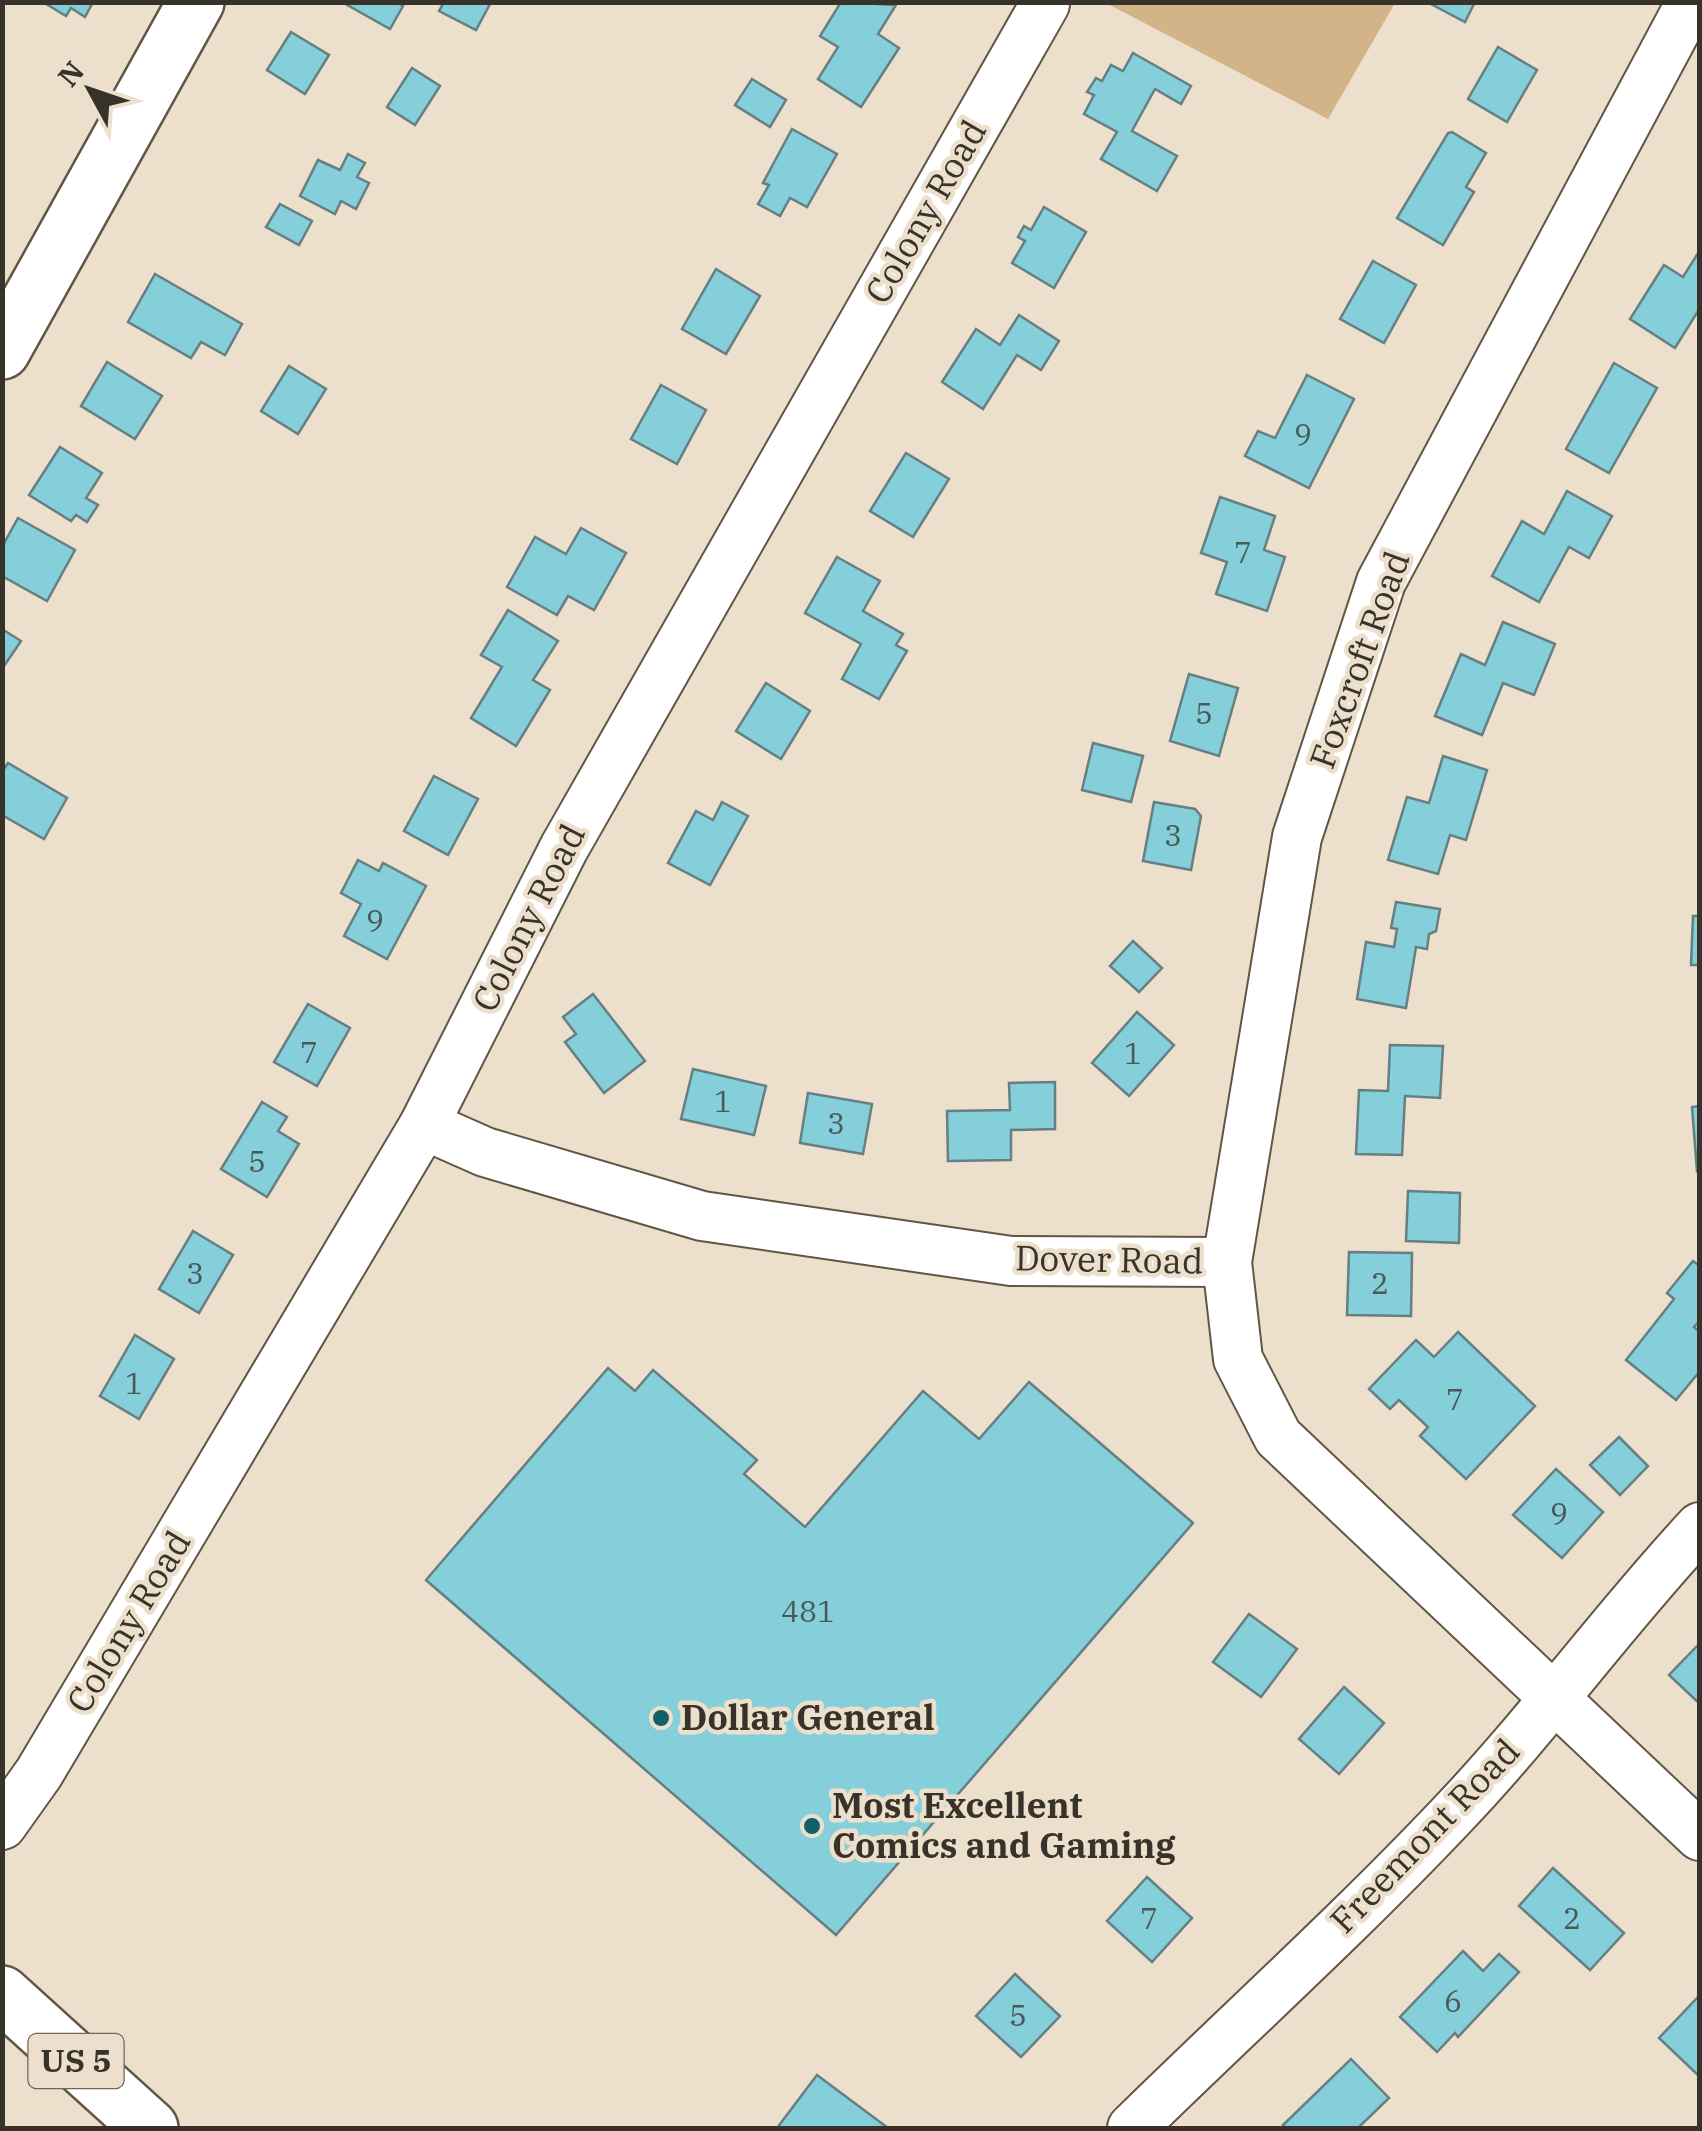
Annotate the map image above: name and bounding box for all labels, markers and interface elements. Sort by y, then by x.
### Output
north arrow [40,40,140,140]
text: N [49,53,92,94]
street label: Colony Road [854,111,996,312]
house number: 9 [1294,414,1312,453]
house number: 7 [1234,532,1252,571]
street label: Foxcroft Road [1299,545,1420,775]
house number: 5 [1195,693,1213,732]
house number: 3 [1164,815,1182,854]
street label: Colony Road [461,816,595,1019]
house number: 9 [366,900,384,939]
house number: 7 [300,1032,318,1071]
house number: 1 [1124,1033,1142,1072]
house number: 1 [714,1081,732,1120]
house number: 3 [827,1103,845,1142]
house number: 5 [248,1141,266,1180]
street label: Dover Road [1014,1234,1204,1284]
house number: 3 [186,1253,204,1292]
house number: 2 [1371,1263,1389,1302]
house number: 1 [125,1363,143,1402]
house number: 7 [1446,1379,1464,1418]
house number: 9 [1550,1493,1568,1532]
street label: Colony Road [56,1522,201,1721]
house number: 481 [781,1591,835,1630]
place label: Dollar General [681,1694,935,1740]
marker: Dollar General [650,1707,672,1729]
street label: Freemont Road [1320,1728,1529,1942]
place label: Most Excellent Comics and Gaming [832,1782,1176,1868]
marker: Most Excellent Comics and Gaming [801,1815,823,1837]
house number: 7 [1140,1898,1158,1937]
house number: 2 [1563,1898,1581,1937]
house number: 6 [1444,1981,1462,2020]
house number: 5 [1009,1995,1027,2034]
road number: US 5 [28,2034,124,2088]

